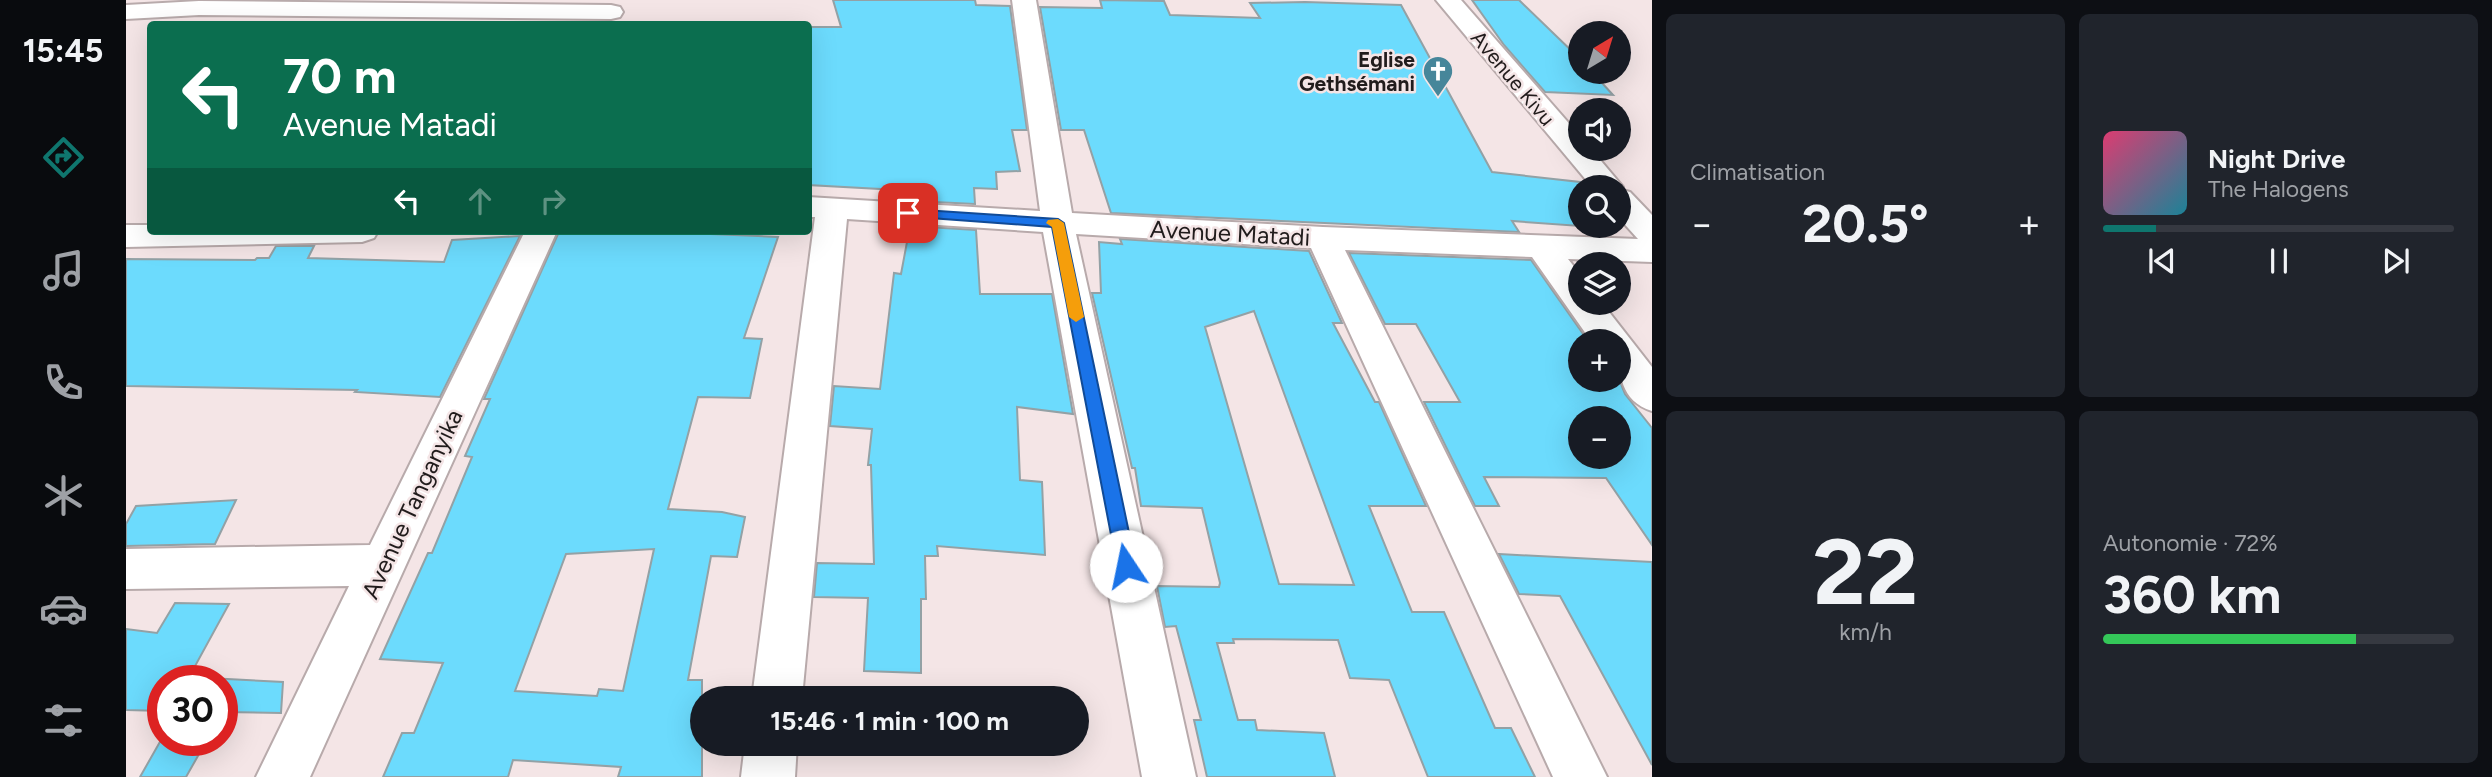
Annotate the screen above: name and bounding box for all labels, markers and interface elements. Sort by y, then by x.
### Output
north arrow [1568,21,1631,84]
map controls [1568,21,1631,469]
street label: Avenue Kivu [1466,25,1560,131]
text: 15:45 [23,32,103,70]
text: 70 m [283,46,396,105]
place label: Eglise Gethsémani [1299,47,1415,96]
icon: left [168,49,259,140]
church icon: Eglise Gethsémani [1421,54,1455,98]
button: sound [1568,98,1631,161]
text: Avenue Matadi [283,106,497,144]
icon: directions [39,133,88,182]
text: Night Drive [2208,143,2345,175]
text: Climatisation [1690,158,1825,186]
button: search [1568,175,1631,238]
text: The Halogens [2208,175,2349,203]
icon: left [388,182,426,220]
icon: ahead [461,182,499,220]
icon: right [534,182,572,220]
pin [878,183,938,243]
text: 20.5° [1802,193,1929,255]
icon: arrive [889,194,927,232]
text: − [1690,201,1714,247]
text: + [2017,201,2041,247]
street label: Avenue Matadi [1149,214,1311,252]
icon: previous [2143,242,2181,280]
icon: pause [2260,242,2298,280]
icon: next [2377,242,2415,280]
icon: music [39,246,88,295]
button: layers [1568,252,1631,315]
button: + [1568,329,1631,392]
icon: phone [39,358,88,407]
street label: Avenue Tanganyika [355,405,469,603]
button: − [1568,406,1631,469]
icon: climate [39,471,88,520]
text: 22 [1813,518,1918,627]
position arrow [1089,529,1163,603]
text: Autonomie · 72% [2103,529,2278,557]
text: 360 km [2103,564,2281,626]
icon: car [39,584,88,633]
text: km/h [1839,618,1892,646]
speed limit sign: 30 [147,665,238,756]
icon: filters [39,696,88,745]
text: 15:46 · 1 min · 100 m [770,705,1009,737]

